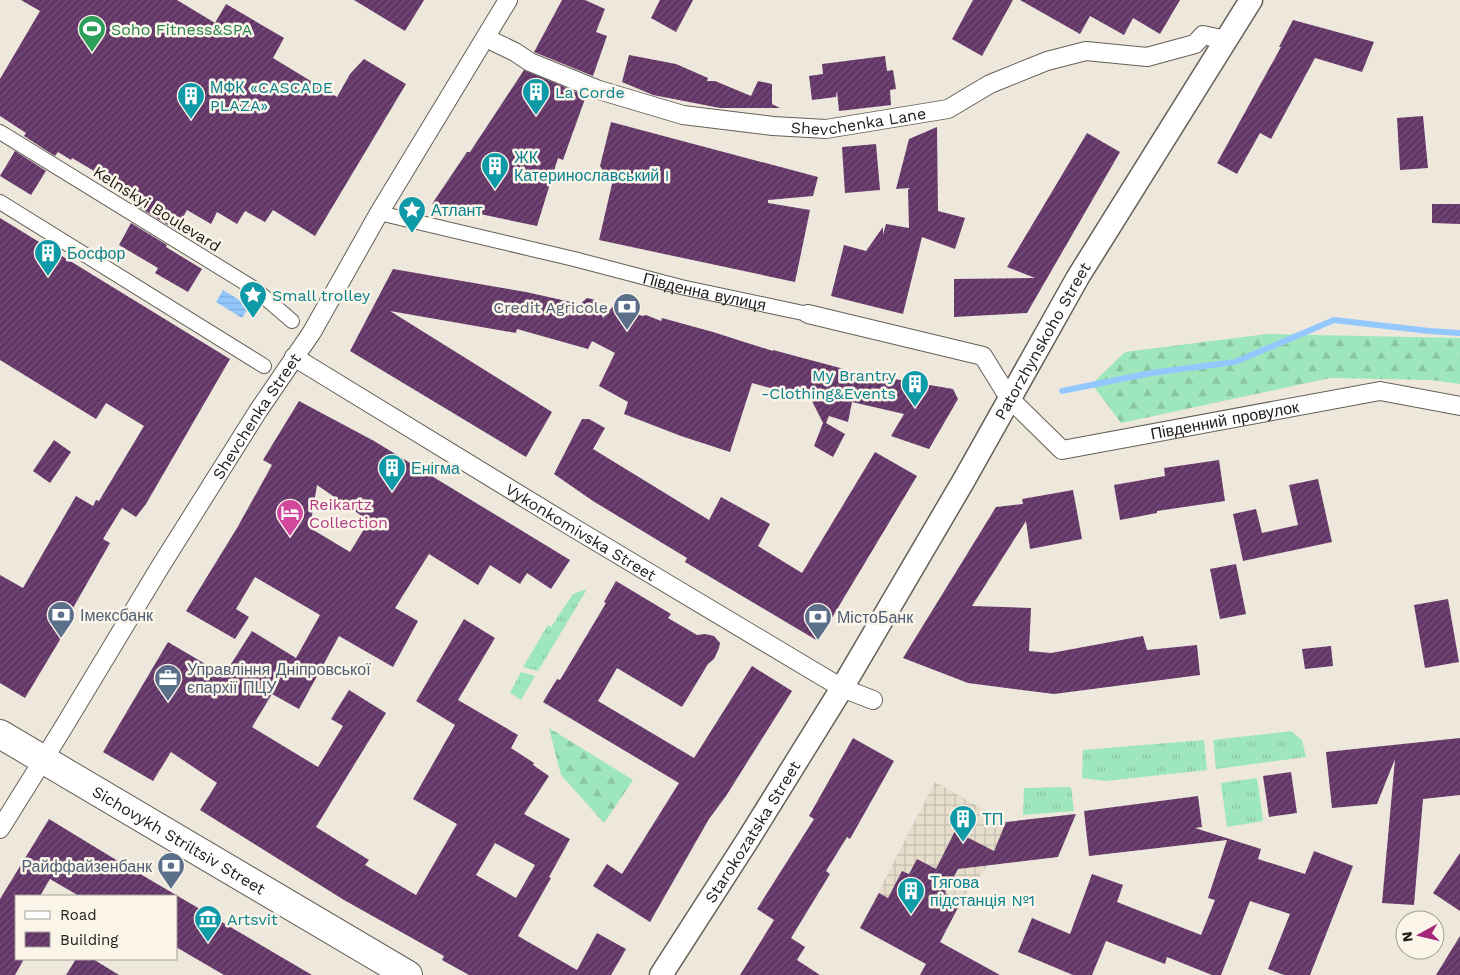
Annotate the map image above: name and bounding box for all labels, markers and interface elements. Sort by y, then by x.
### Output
sports icon: Soho Fitness&SPA [77,14,107,53]
place label: Soho Fitness&SPA [111,20,253,39]
building icon: La Corde [521,77,551,116]
place label: МФК «CASCADE PLAZA» [210,78,333,115]
building icon: МФК «CASCADE PLAZA» [176,81,206,120]
place label: La Corde [555,83,625,102]
street label: Shevchenka Lane [790,103,927,139]
place label: ЖК Катеринославський I [514,148,669,185]
building icon: ЖК Катеринославський I [480,151,510,190]
street label: Kelnskyi Boulevard [90,162,224,256]
place icon: Атлант [397,195,427,234]
place label: Атлант [431,201,483,220]
building icon: Босфор [33,238,63,277]
place label: Босфор [67,244,125,263]
street label: Patorzhynskoho Street [990,258,1094,423]
street label: Південна вулиця [641,268,768,314]
place icon: Small trolley [238,280,268,319]
place label: Small trolley [272,286,371,305]
bank icon: Credit Agricole [612,292,642,331]
place label: Credit Agricole [493,298,608,317]
street label: Shevchenka Street [208,349,304,483]
place label: My Brantry -Clothing&Events [761,366,897,403]
building icon: My Brantry -Clothing&Events [900,369,930,408]
street label: Південний провулок [1149,397,1301,443]
building icon: Енігма [377,453,407,492]
place label: Енігма [411,459,460,478]
street label: Vykonkomivska Street [502,479,660,585]
place label: Reikartz Collection [309,495,388,532]
hotel icon: Reikartz Collection [275,498,305,537]
bank icon: Імексбанк [46,600,76,639]
bank icon: МістоБанк [803,602,833,641]
place label: Імексбанк [80,606,154,625]
place label: МістоБанк [837,608,914,627]
place label: Управління Дніпровської єпархії ПЦУ [187,660,371,697]
office icon: Управління Дніпровської єпархії ПЦУ [153,663,183,702]
street label: Starokozatska Street [701,757,804,906]
street label: Sichovykh Striltsiv Street [89,781,269,898]
building icon: ТП [948,804,978,843]
place label: ТП [982,810,1003,829]
bank icon: Райффайзенбанк [156,851,186,890]
place label: Райффайзенбанк [21,857,153,876]
place label: Тягова підстанція №1 [930,873,1035,910]
building icon: Тягова підстанція №1 [896,876,926,915]
legend [15,895,178,960]
museum icon: Artsvit [193,904,223,943]
text: Road [60,906,97,924]
place label: Artsvit [227,910,278,929]
north arrow [1395,910,1445,960]
text: Building [60,931,118,949]
text: N [1398,931,1416,943]

